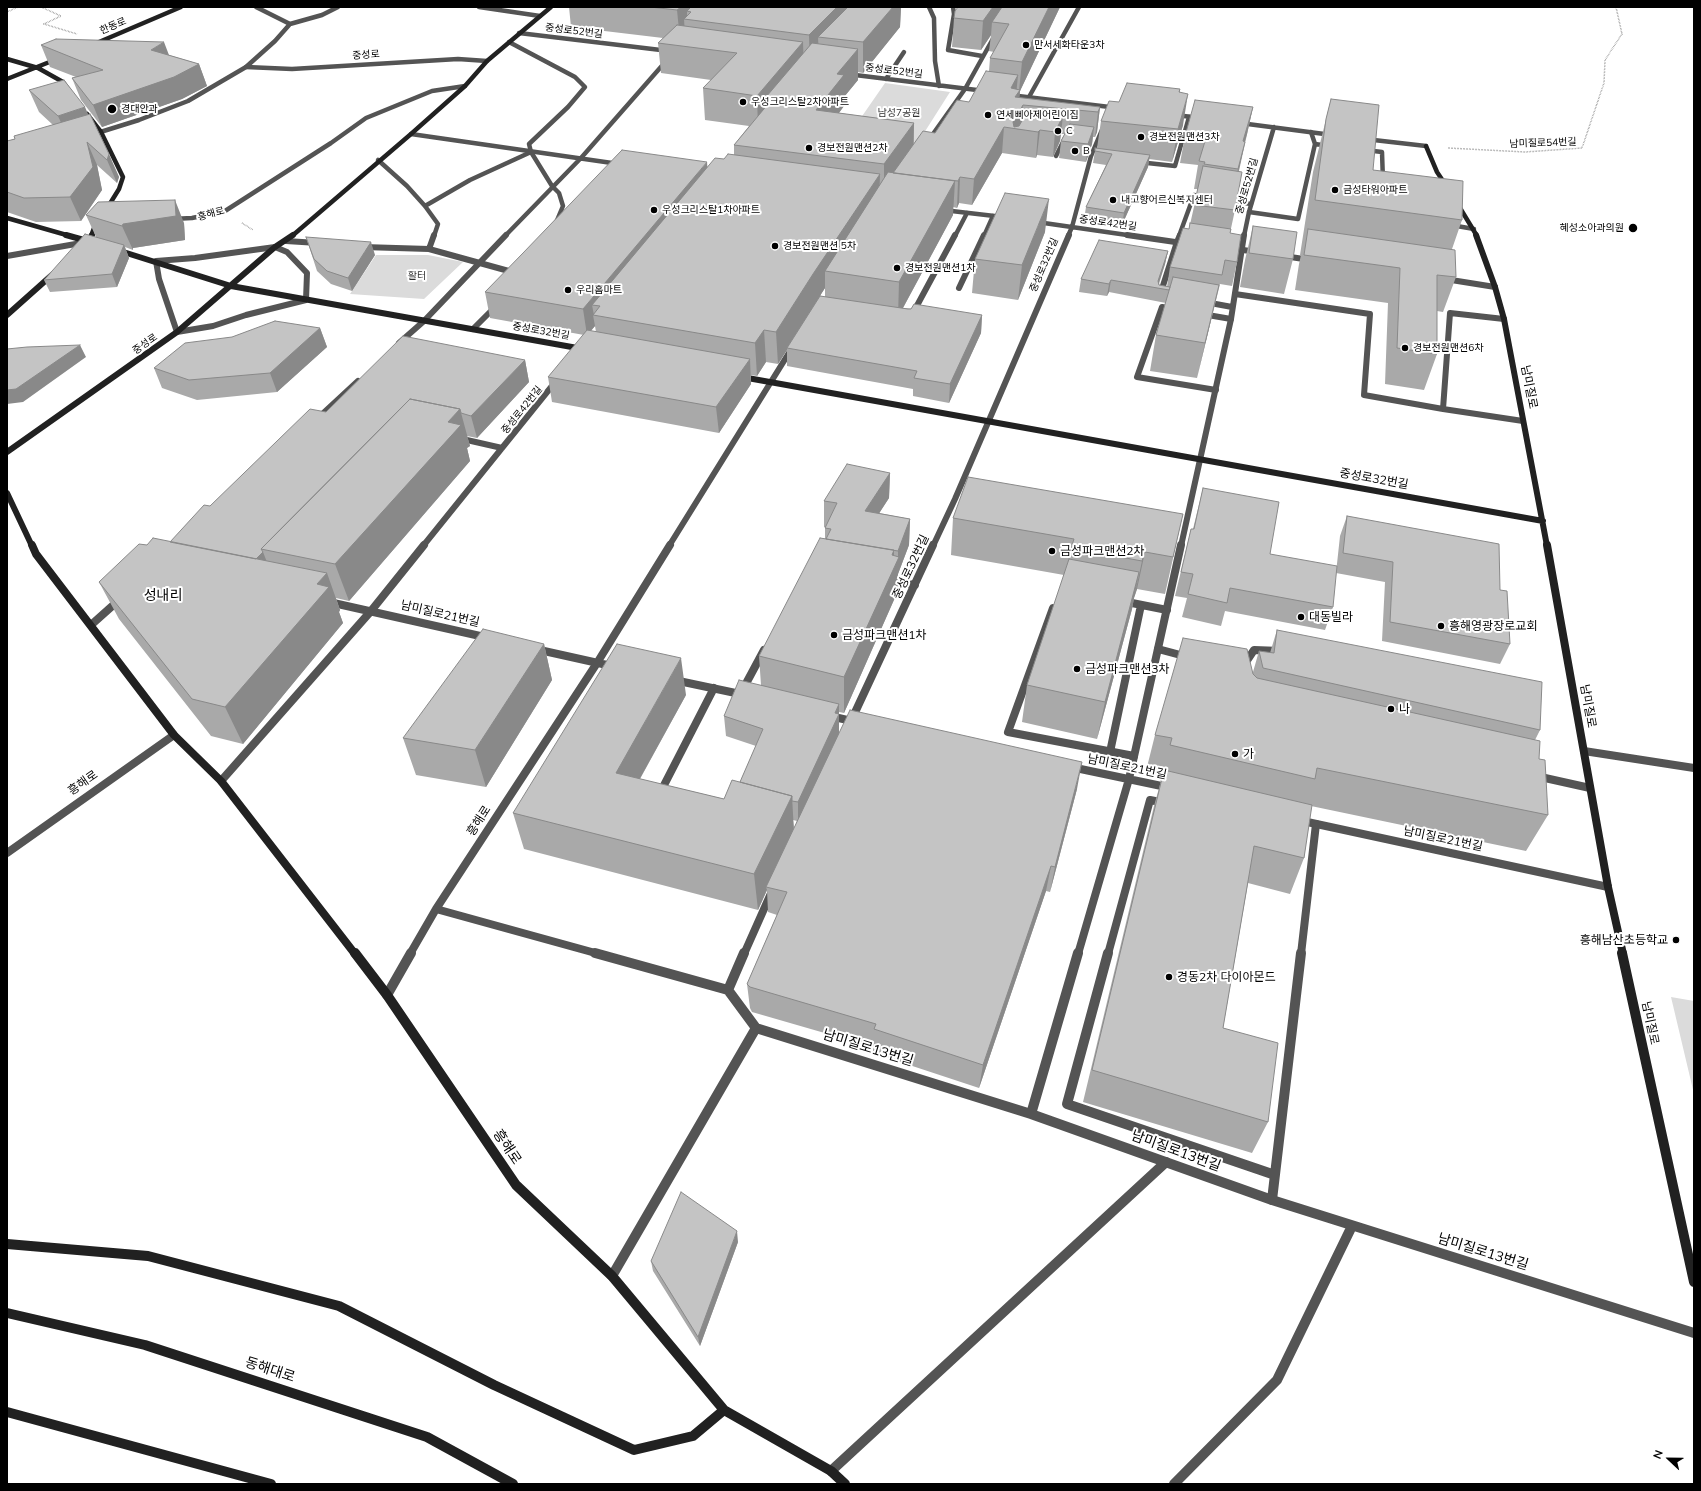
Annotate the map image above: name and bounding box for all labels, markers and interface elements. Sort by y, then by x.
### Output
street label: 한동로 [98,15,128,37]
street label: 중성로52번길 [544,22,604,40]
place label: 만서세화타운3차 [1034,39,1104,51]
marker: 만서세화타운3차 [1021,40,1031,50]
street label: 중성로 [352,48,380,62]
street label: 중성로52번길 [864,62,924,80]
place label: 우성크리스탈2차아파트 [751,96,849,108]
marker: 우성크리스탈2차아파트 [738,97,748,107]
marker: 경대안과 [106,103,118,115]
place label: 경대안과 [121,103,158,115]
park label: 남성7공원 [878,107,920,119]
place label: 연세삐아제어린이집 [996,109,1079,121]
marker: 연세삐아제어린이집 [983,110,993,120]
place label: C [1066,125,1073,137]
marker: C [1053,126,1063,136]
place label: 경보전원맨션3차 [1149,131,1219,143]
marker: 경보전원맨션3차 [1136,132,1146,142]
street label: 남미질로54번길 [1509,136,1577,150]
place label: 경보전원맨션2차 [817,142,887,154]
marker: 경보전원맨션2차 [804,143,814,153]
place label: B [1083,145,1090,157]
marker: B [1070,146,1080,156]
street label: 중성로52번길 [1233,156,1261,216]
place label: 금성타워아파트 [1343,184,1407,196]
marker: 금성타워아파트 [1330,185,1340,195]
place label: 내고향어르신복지센터 [1121,194,1213,206]
marker: 내고향어르신복지센터 [1108,195,1118,205]
place label: 우성크리스탈1차아파트 [662,204,760,216]
street label: 흥해로 [196,205,226,223]
marker: 우성크리스탈1차아파트 [649,205,659,215]
street label: 중성로42번길 [1078,213,1138,233]
place label: 혜성소아과의원 [1560,222,1624,234]
marker: 혜성소아과의원 [1627,222,1639,234]
street label: 중성로32번길 [1027,236,1061,294]
place label: 경보전원맨션 5차 [783,240,856,252]
marker: 경보전원맨션 5차 [770,241,780,251]
place label: 경보전원맨션1차 [905,262,975,274]
marker: 경보전원맨션1차 [892,263,902,273]
park label: 활터 [408,270,426,282]
place label: 우리홈마트 [576,284,622,296]
marker: 우리홈마트 [563,285,573,295]
street label: 중성로32번길 [511,320,571,342]
street label: 중성로 [130,331,160,357]
place label: 경보전원맨션6차 [1413,342,1483,354]
marker: 경보전원맨션6차 [1400,343,1410,353]
street label: 남미질로 [1518,364,1540,410]
street label: 중성로42번길 [499,384,545,436]
street label: 중성로32번길 [1338,466,1410,492]
street label: 중성로32번길 [890,532,932,602]
place label: 금성파크맨션2차 [1060,544,1144,558]
marker: 금성파크맨션2차 [1047,546,1057,556]
district label: 성내리 [144,588,182,604]
street label: 남미질로21번길 [399,598,481,630]
place label: 대동빌라 [1309,610,1353,624]
marker: 대동빌라 [1296,612,1306,622]
place label: 흥해영광장로교회 [1449,619,1537,633]
marker: 흥해영광장로교회 [1436,621,1446,631]
place label: 금성파크맨션1차 [842,628,926,642]
marker: 금성파크맨션1차 [829,630,839,640]
place label: 금성파크맨션3차 [1085,662,1169,676]
marker: 금성파크맨션3차 [1072,664,1082,674]
street label: 남미질로 [1577,683,1599,729]
place label: 나 [1399,702,1410,716]
marker: 나 [1386,704,1396,714]
place label: 가 [1243,747,1254,761]
marker: 가 [1230,749,1240,759]
street label: 남미질로21번길 [1086,752,1168,782]
street label: 흥해로 [65,768,101,798]
street label: 흥해로 [464,803,494,839]
street label: 남미질로21번길 [1402,824,1484,854]
place label: 흥해남산초등학교 [1580,933,1668,947]
marker: 흥해남산초등학교 [1671,935,1681,945]
place label: 경동2차 다이아몬드 [1177,970,1276,984]
marker: 경동2차 다이아몬드 [1164,972,1174,982]
street label: 남미질로 [1638,1000,1662,1046]
street label: 남미질로13번길 [821,1026,915,1070]
street label: 흥해로 [489,1126,525,1168]
street label: 남미질로13번길 [1129,1127,1223,1175]
street label: 남미질로13번길 [1436,1230,1530,1274]
street label: 동해대로 [243,1354,297,1386]
north arrow [1649,1439,1689,1479]
text: N [1650,1448,1666,1461]

